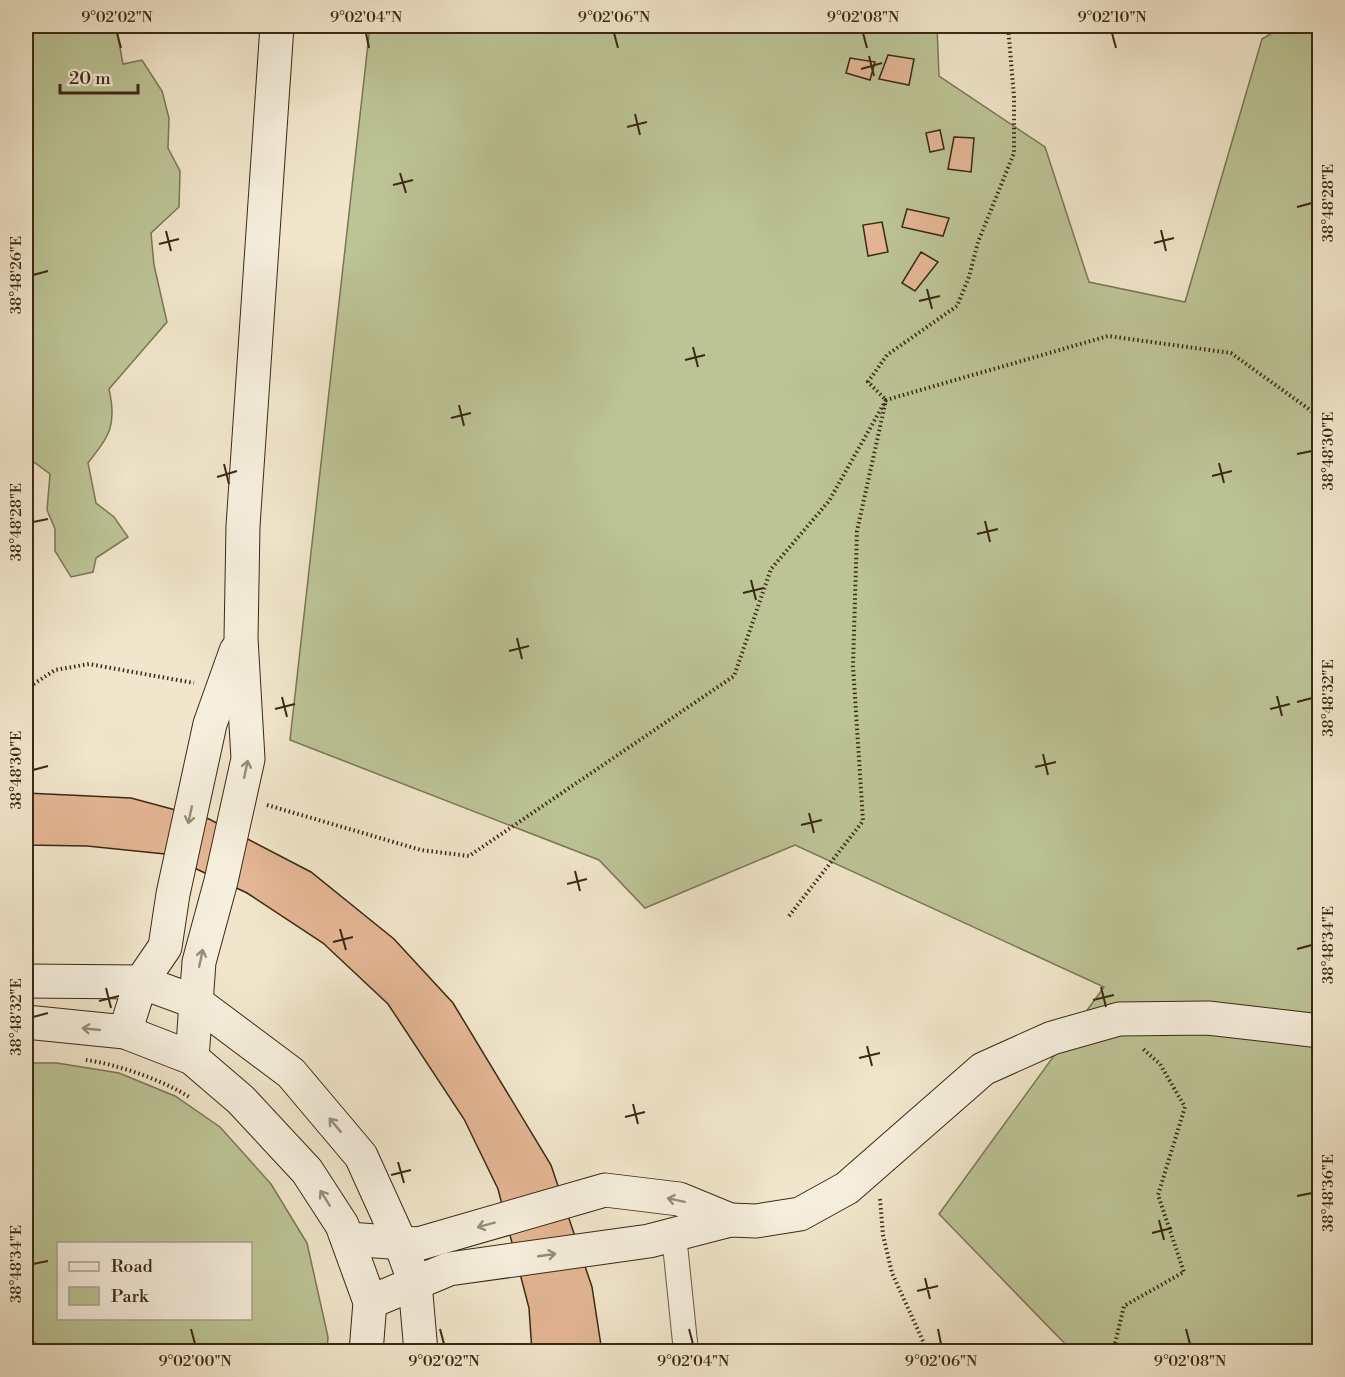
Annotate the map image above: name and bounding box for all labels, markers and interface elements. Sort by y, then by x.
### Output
text: 9°02'02"N [81,8,153,27]
text: 9°02'04"N [330,8,402,27]
text: 9°02'06"N [578,8,650,27]
text: 9°02'08"N [827,8,899,27]
text: 9°02'10"N [1077,8,1147,27]
scale bar [60,57,138,95]
text: 20 m [69,67,111,90]
text: 38°48'28"E [1319,164,1338,242]
text: 38°48'26"E [7,236,26,314]
text: 38°48'30"E [1319,412,1338,490]
text: 38°48'28"E [7,483,26,561]
text: 38°48'32"E [1319,659,1338,737]
text: 38°48'30"E [7,731,26,809]
one-way arrow [241,760,252,779]
one-way arrow [184,805,196,824]
text: 38°48'34"E [1319,906,1338,984]
one-way arrow [195,949,207,968]
text: 38°48'32"E [7,978,26,1056]
one-way arrow [82,1023,101,1034]
one-way arrow [328,1117,341,1133]
text: 38°48'36"E [1319,1154,1338,1232]
one-way arrow [318,1190,330,1207]
one-way arrow [667,1194,686,1205]
one-way arrow [477,1220,496,1231]
text: 38°48'34"E [7,1225,26,1303]
legend [57,1242,252,1320]
one-way arrow [537,1249,556,1260]
text: Road [111,1255,154,1278]
text: Park [111,1285,150,1308]
text: 9°02'00"N [158,1352,232,1371]
text: 9°02'02"N [408,1352,480,1371]
text: 9°02'04"N [657,1352,729,1371]
text: 9°02'06"N [905,1352,977,1371]
text: 9°02'08"N [1154,1352,1226,1371]

